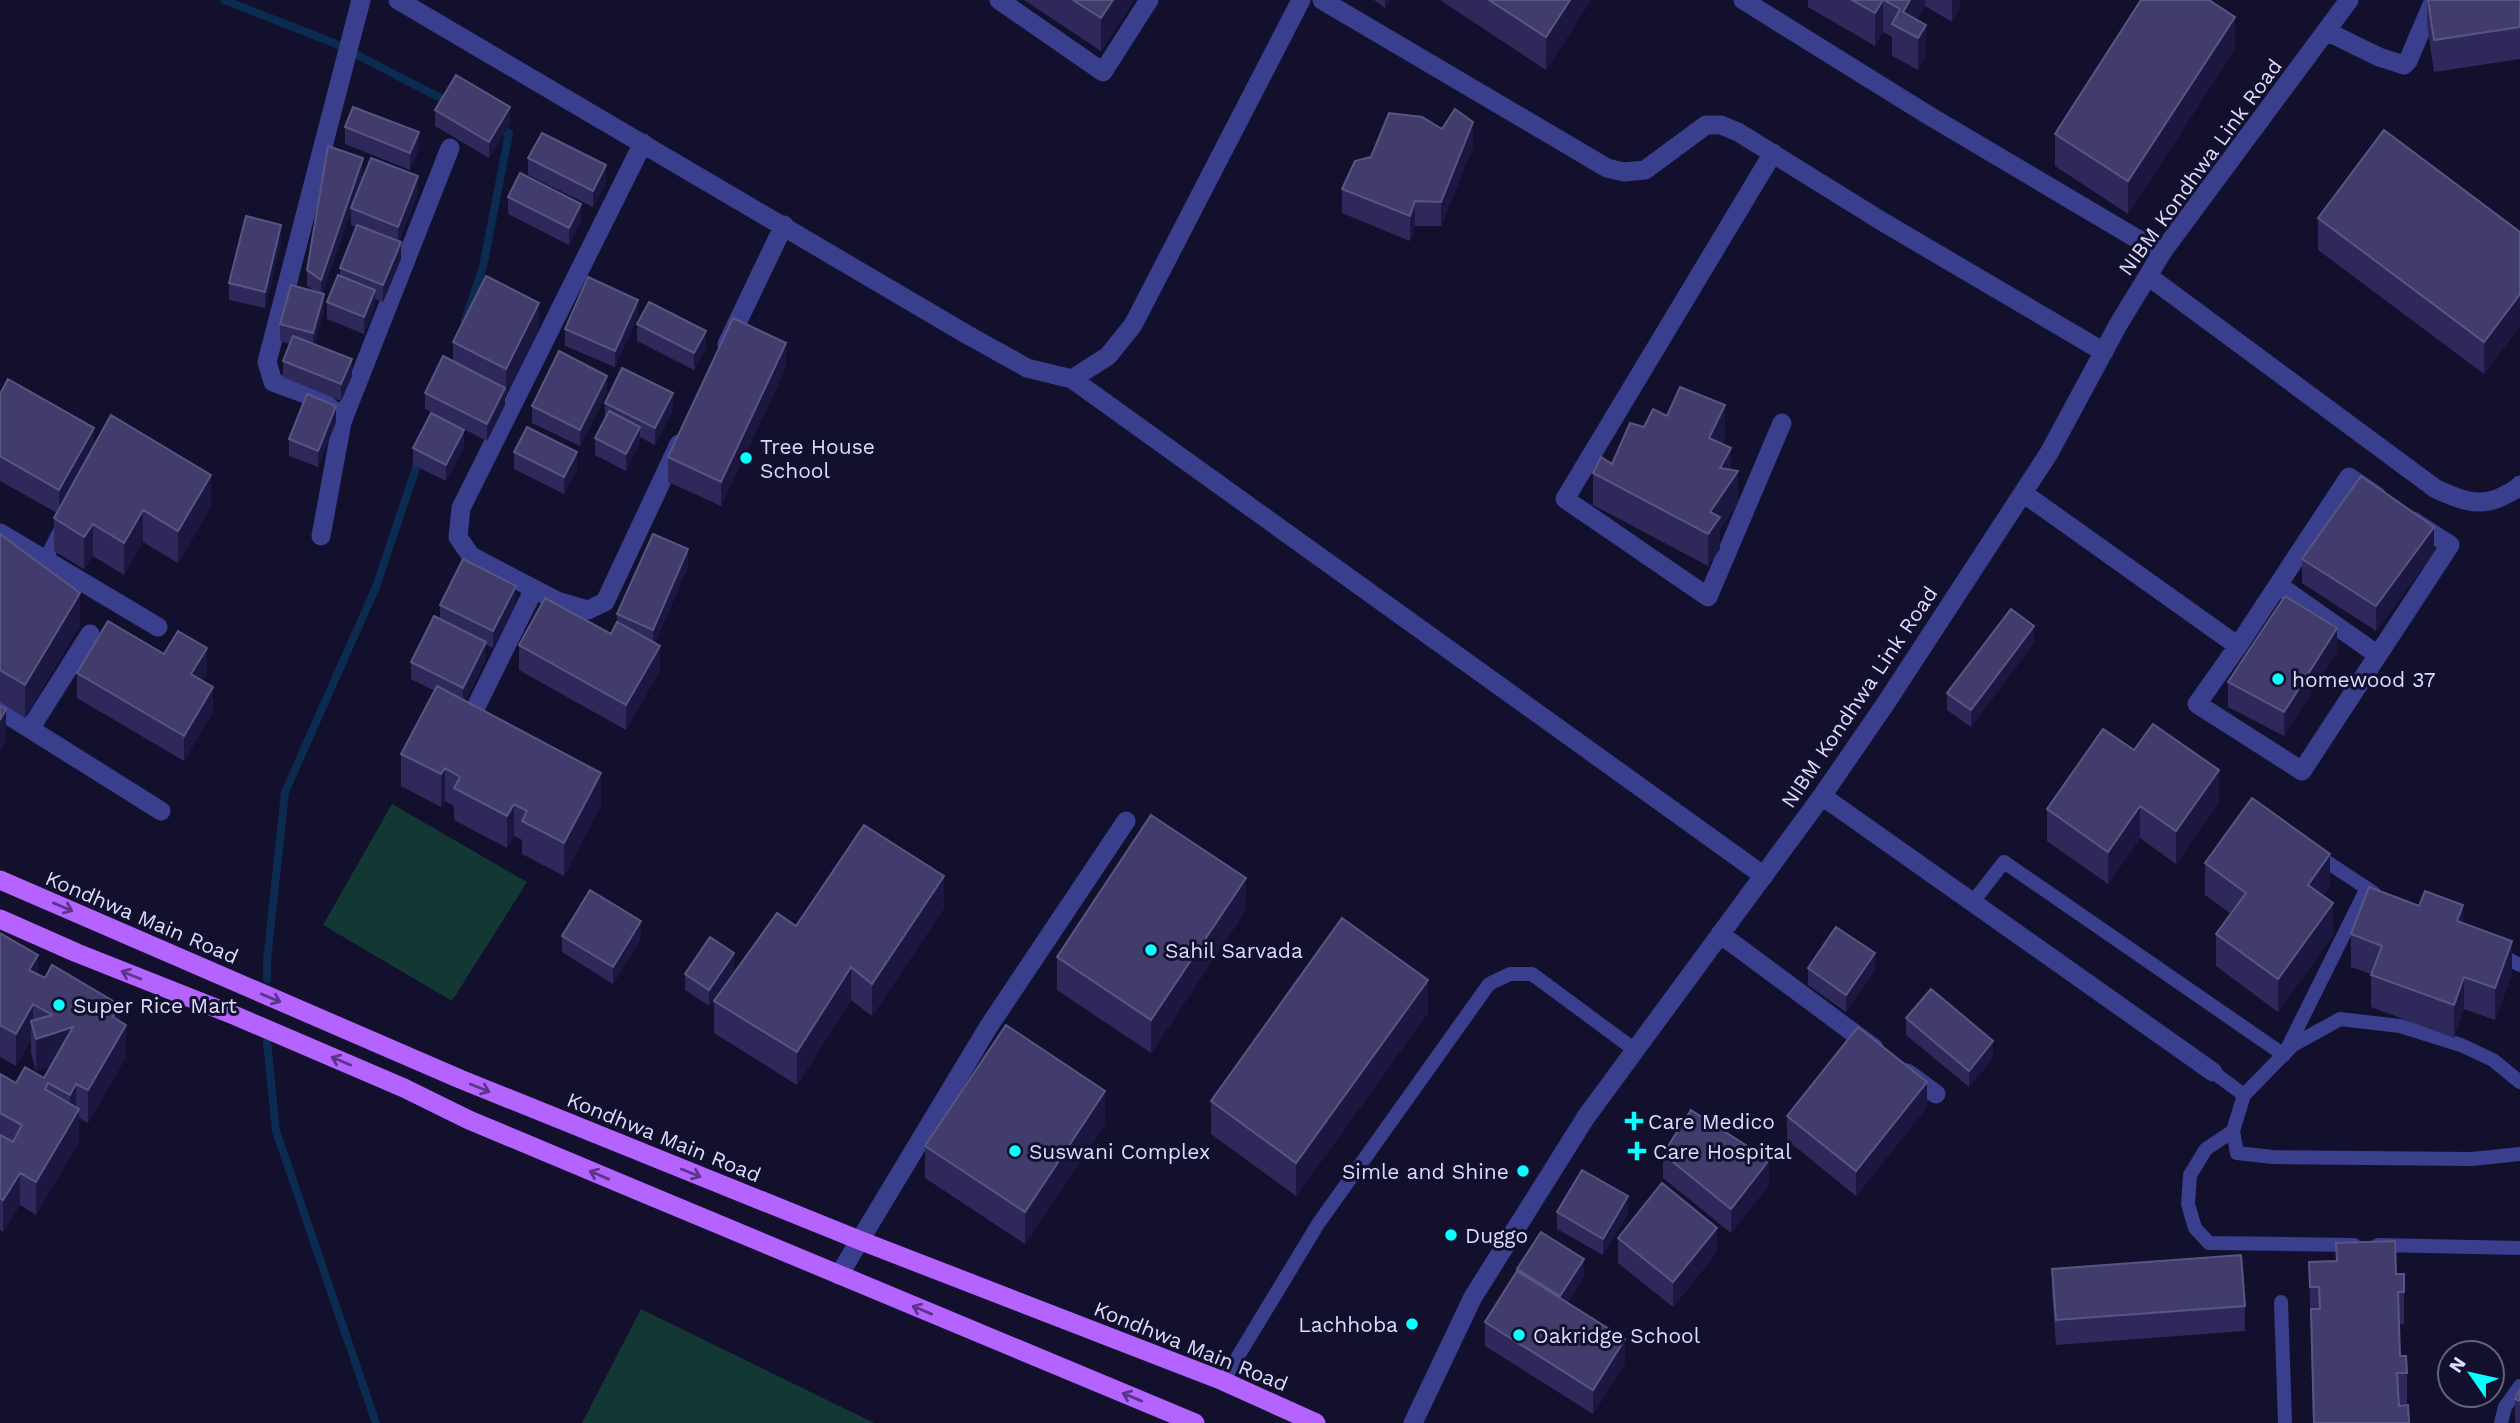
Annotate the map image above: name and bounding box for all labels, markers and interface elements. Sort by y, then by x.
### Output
street label: NIBM Kondhwa Link Road [2113,54,2287,280]
place label: Tree House School [760,434,875,483]
marker: Tree House School [738,450,754,466]
street label: NIBM Kondhwa Link Road [1775,581,1943,813]
place label: homewood 37 [2292,667,2436,692]
marker: homewood 37 [2270,671,2286,687]
street label: Kondhwa Main Road [42,865,242,969]
one-way arrow [51,901,73,914]
place label: Sahil Sarvada [1165,938,1303,963]
marker: Sahil Sarvada [1143,942,1159,958]
one-way arrow [120,967,142,980]
one-way arrow [260,992,282,1005]
place label: Super Rice Mart [73,993,237,1018]
marker: Super Rice Mart [51,997,67,1013]
one-way arrow [331,1054,352,1067]
one-way arrow [469,1082,491,1095]
street label: Kondhwa Main Road [563,1087,765,1187]
place label: Care Medico [1648,1109,1775,1134]
marker: Care Medico [1626,1113,1642,1129]
place label: Suswani Complex [1029,1139,1210,1164]
place label: Care Hospital [1653,1139,1792,1164]
marker: Care Hospital [1627,1141,1647,1161]
marker: Suswani Complex [1007,1143,1023,1159]
place label: Simle and Shine [1342,1159,1509,1184]
marker: Simle and Shine [1515,1163,1531,1179]
one-way arrow [680,1167,702,1180]
one-way arrow [589,1168,611,1181]
place label: Duggo [1465,1223,1528,1248]
marker: Duggo [1443,1227,1459,1243]
street label: Kondhwa Main Road [1090,1296,1292,1396]
one-way arrow [912,1302,934,1315]
place label: Lachhoba [1298,1312,1398,1337]
marker: Lachhoba [1404,1316,1420,1332]
place label: Oakridge School [1533,1323,1701,1348]
marker: Oakridge School [1511,1327,1527,1343]
north arrow [2436,1339,2506,1409]
text: N [2444,1353,2471,1377]
one-way arrow [1122,1390,1144,1403]

